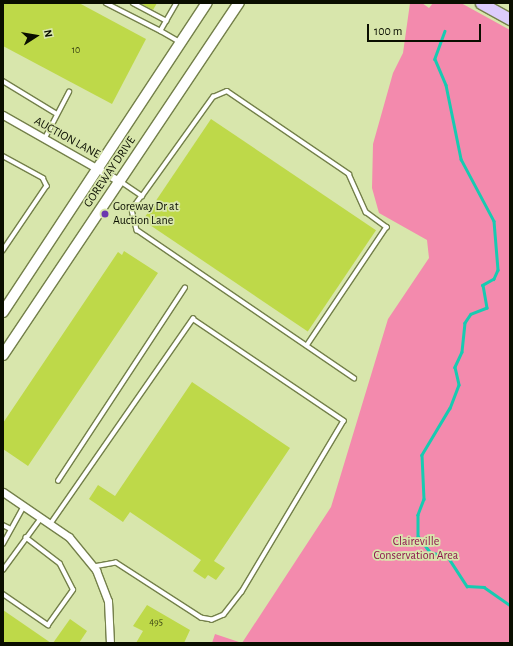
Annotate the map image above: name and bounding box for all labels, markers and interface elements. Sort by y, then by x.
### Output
north arrow [16,16,56,56]
scale bar [369,16,483,42]
text: 100 m [374,25,402,37]
text: N [42,29,54,38]
house number: 10 [72,45,80,57]
street label: AUCTION LANE [32,114,102,162]
street label: GOREWAY DRIVE [81,134,139,210]
place label: Goreway Dr at Auction Lane [113,200,178,228]
marker: Goreway Dr at Auction Lane [100,209,110,219]
park label: Claireville Conservation Area [374,535,458,563]
house number: 495 [149,617,163,629]

